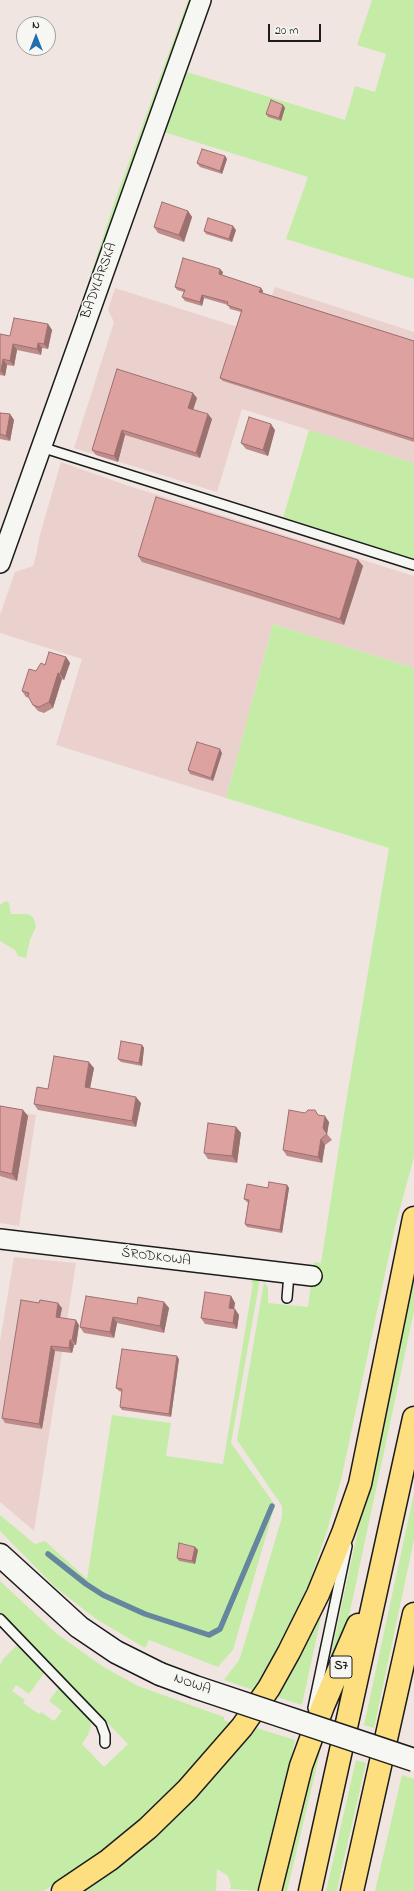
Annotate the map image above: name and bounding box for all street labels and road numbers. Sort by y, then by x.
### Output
street label: BADYLARSKA [78,241,122,321]
street label: ŚRODKOWA [120,1245,192,1271]
road number: S7 [330,1656,352,1678]
street label: NOWA [171,1671,213,1699]

